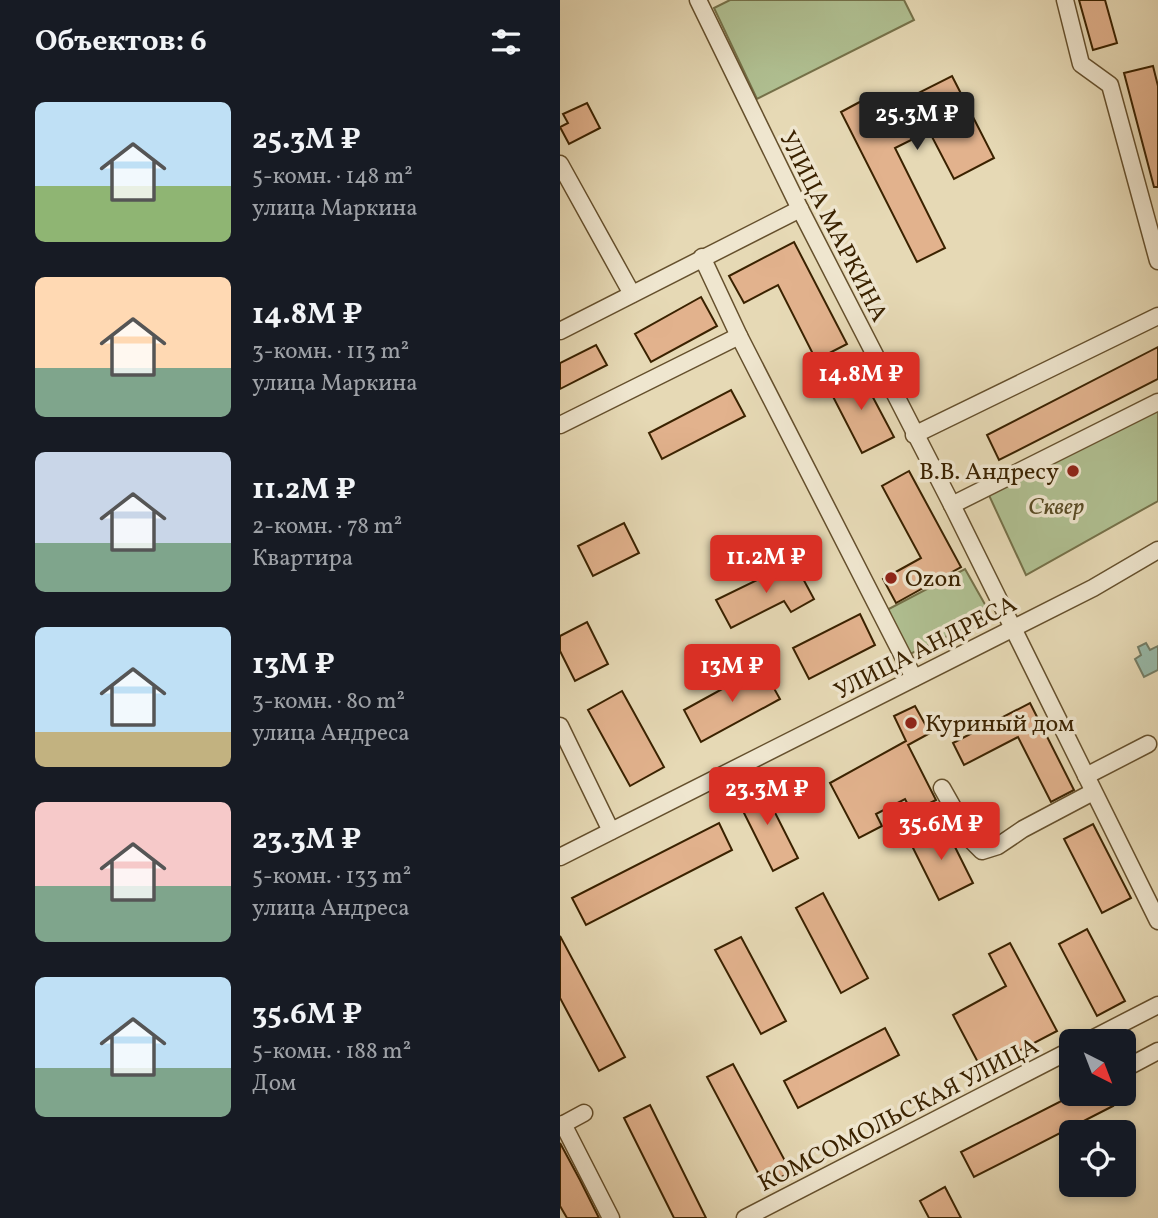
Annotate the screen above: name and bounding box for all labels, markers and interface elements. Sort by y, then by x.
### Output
text: Объектов: 6 [35,21,207,63]
icon: filters [487,23,525,61]
pin: 25.3M ₽ [852,92,982,152]
text: 25.3M ₽ [875,99,959,131]
text: 25.3M ₽ [252,119,361,161]
street label: УЛИЦА МАРКИНА [769,125,895,328]
icon: home [91,130,175,214]
text: 5-комн. · 148 m² [252,161,413,193]
text: улица Маркина [252,193,418,225]
text: 14.8M ₽ [252,294,363,336]
icon: home [91,305,175,389]
text: 3-комн. · 113 m² [252,336,409,368]
pin: 14.8M ₽ [796,352,926,412]
text: 14.8M ₽ [819,359,903,391]
text: улица Маркина [252,368,418,400]
place label: В.В. Андресу [919,456,1059,490]
marker: В.В. Андресу [1065,463,1081,479]
text: 11.2M ₽ [252,469,356,511]
icon: home [91,480,175,564]
park label: Сквер [1028,491,1084,525]
text: 2-комн. · 78 m² [252,511,402,543]
pin: 11.2M ₽ [701,536,831,595]
text: 11.2M ₽ [726,542,806,574]
text: Квартира [252,543,353,575]
place label: Ozon [905,563,962,597]
marker: Ozon [883,570,899,586]
street label: УЛИЦА АНДРЕСА [829,588,1023,709]
text: 13M ₽ [252,644,335,686]
pin: 13M ₽ [683,644,781,704]
text: 13M ₽ [700,651,764,683]
icon: home [91,655,175,739]
text: 3-комн. · 80 m² [252,686,405,718]
place label: Куриный дом [925,708,1074,742]
marker: Куриный дом [903,715,919,731]
text: улица Андреса [252,718,410,750]
pin: 23.3M ₽ [702,768,832,827]
text: 23.3M ₽ [725,774,809,806]
pin: 35.6M ₽ [876,802,1006,862]
text: 35.6M ₽ [899,809,983,841]
text: 23.3M ₽ [252,819,361,861]
icon: home [91,830,175,914]
text: 5-комн. · 133 m² [252,861,411,893]
text: улица Андреса [252,893,410,925]
text: 35.6M ₽ [252,994,362,1036]
icon: home [91,1005,175,1089]
north arrow [1059,1029,1136,1106]
map controls [1059,1029,1136,1197]
street label: КОМСОМОЛЬСКАЯ УЛИЦА [753,1030,1045,1201]
text: 5-комн. · 188 m² [252,1036,411,1068]
text: Дом [252,1068,296,1100]
button: locate [1059,1120,1136,1197]

